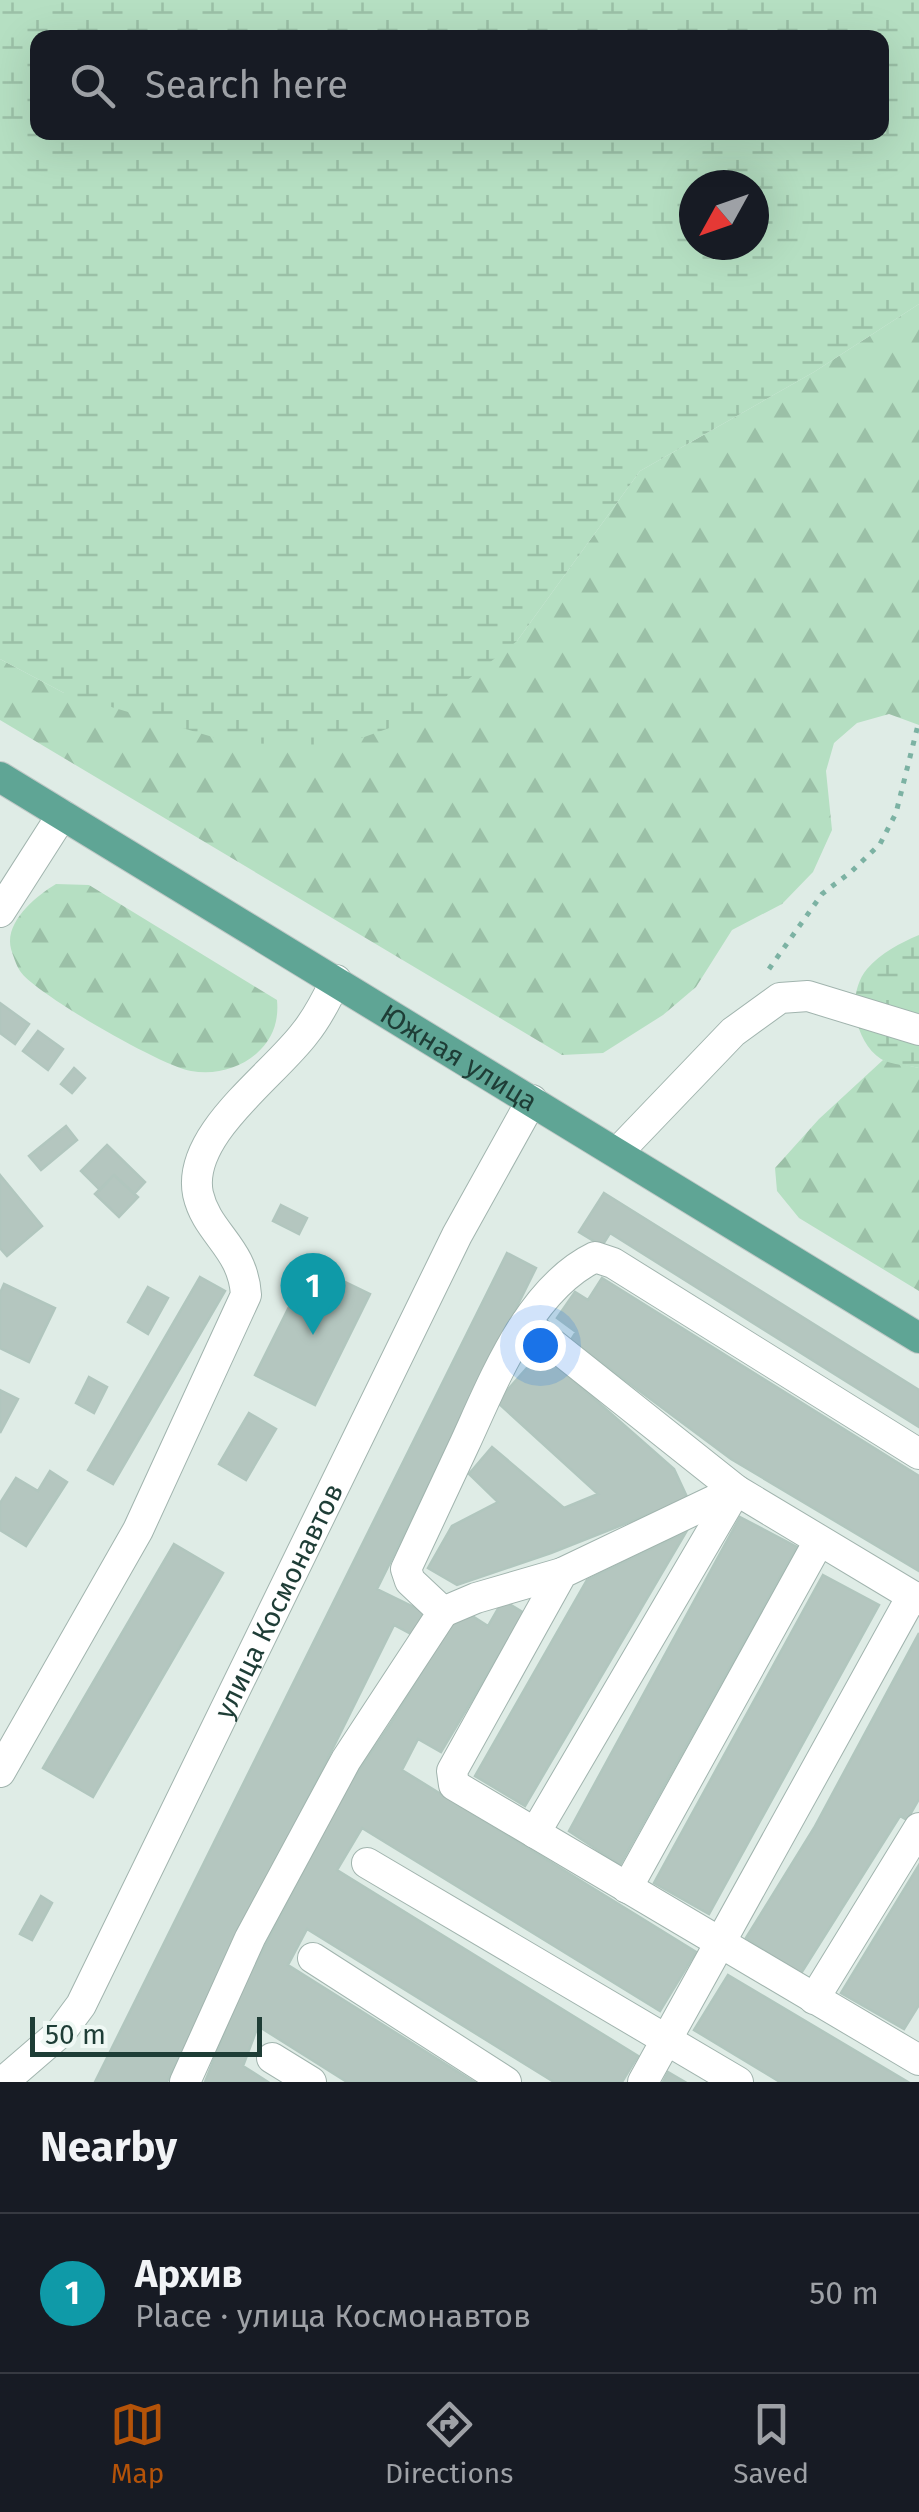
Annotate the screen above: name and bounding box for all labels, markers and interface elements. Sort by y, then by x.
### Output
search box [30,30,889,140]
icon: search [65,58,120,113]
text: Search here [145,62,348,108]
north arrow [679,170,769,260]
street label: Южная улица [375,997,544,1118]
pin: 1 [280,1252,346,1335]
your location [515,1320,566,1371]
street label: улица Космонавтов [207,1478,350,1724]
scale bar [30,2012,262,2056]
text: 50 m [45,2018,106,2051]
text: Nearby [40,2122,177,2172]
text: Архив [135,2251,243,2297]
text: 1 [65,2274,80,2312]
text: 50 m [809,2274,879,2312]
text: Place · улица Космонавтов [135,2297,531,2335]
tab: Map [110,2397,165,2490]
tab: Directions [385,2397,513,2490]
tab: Saved [733,2397,809,2490]

